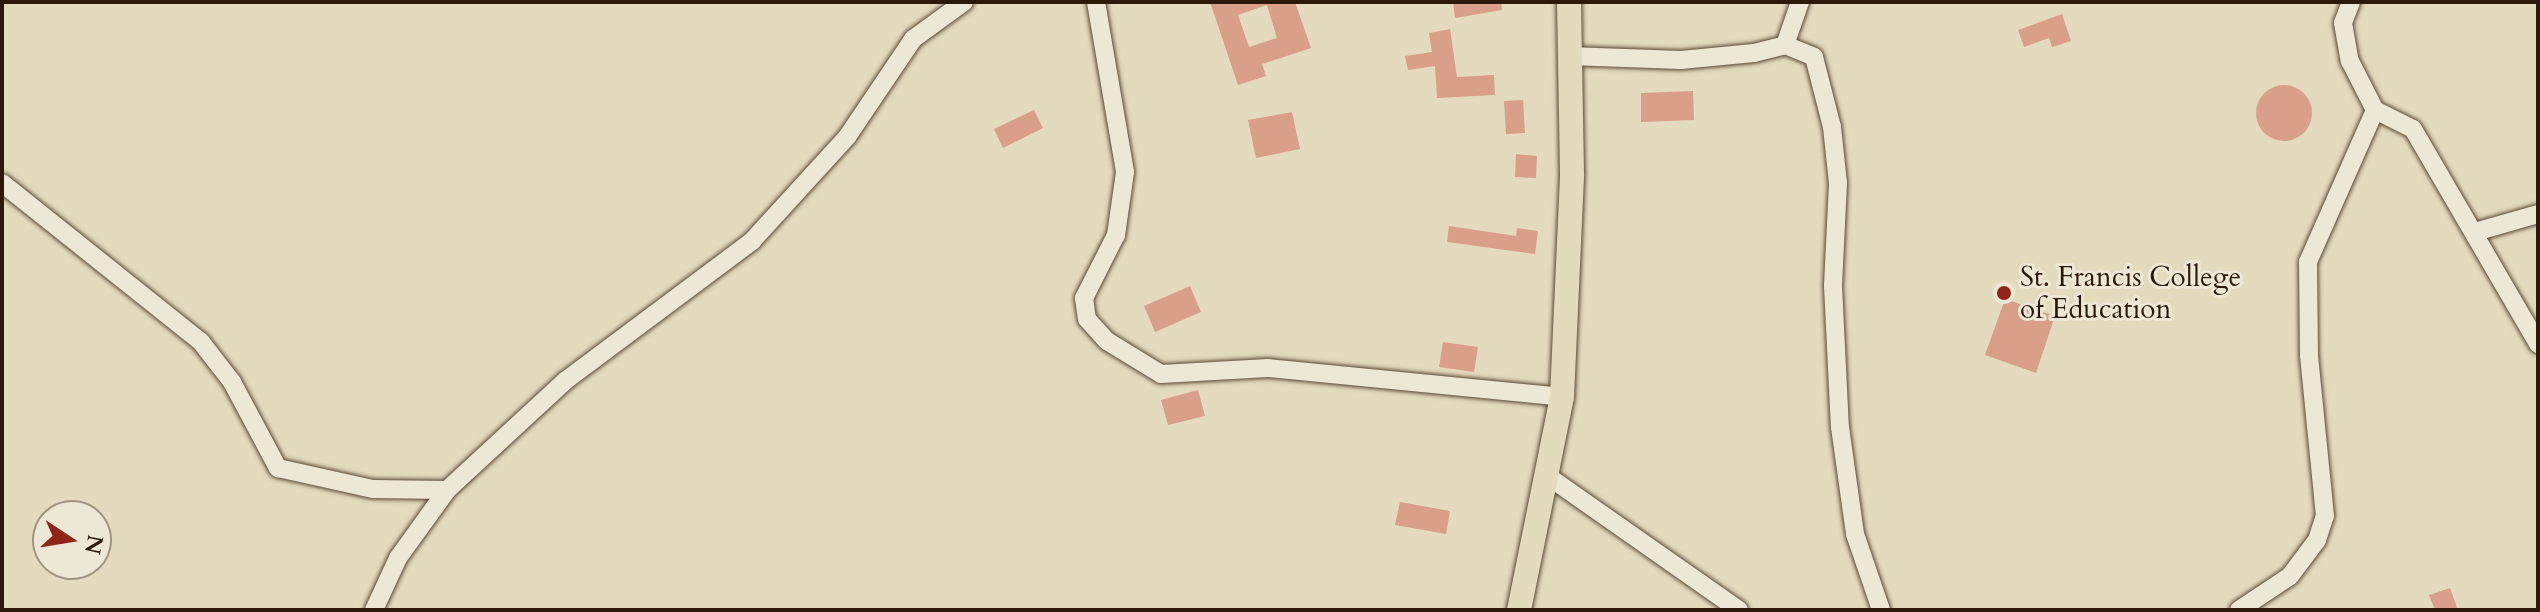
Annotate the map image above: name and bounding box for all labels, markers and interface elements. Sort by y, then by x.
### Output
place label: St. Francis College of Education [2020,260,2241,326]
marker: St. Francis College of Education [1995,284,2013,302]
north arrow [32,500,112,580]
text: N [77,532,110,557]

